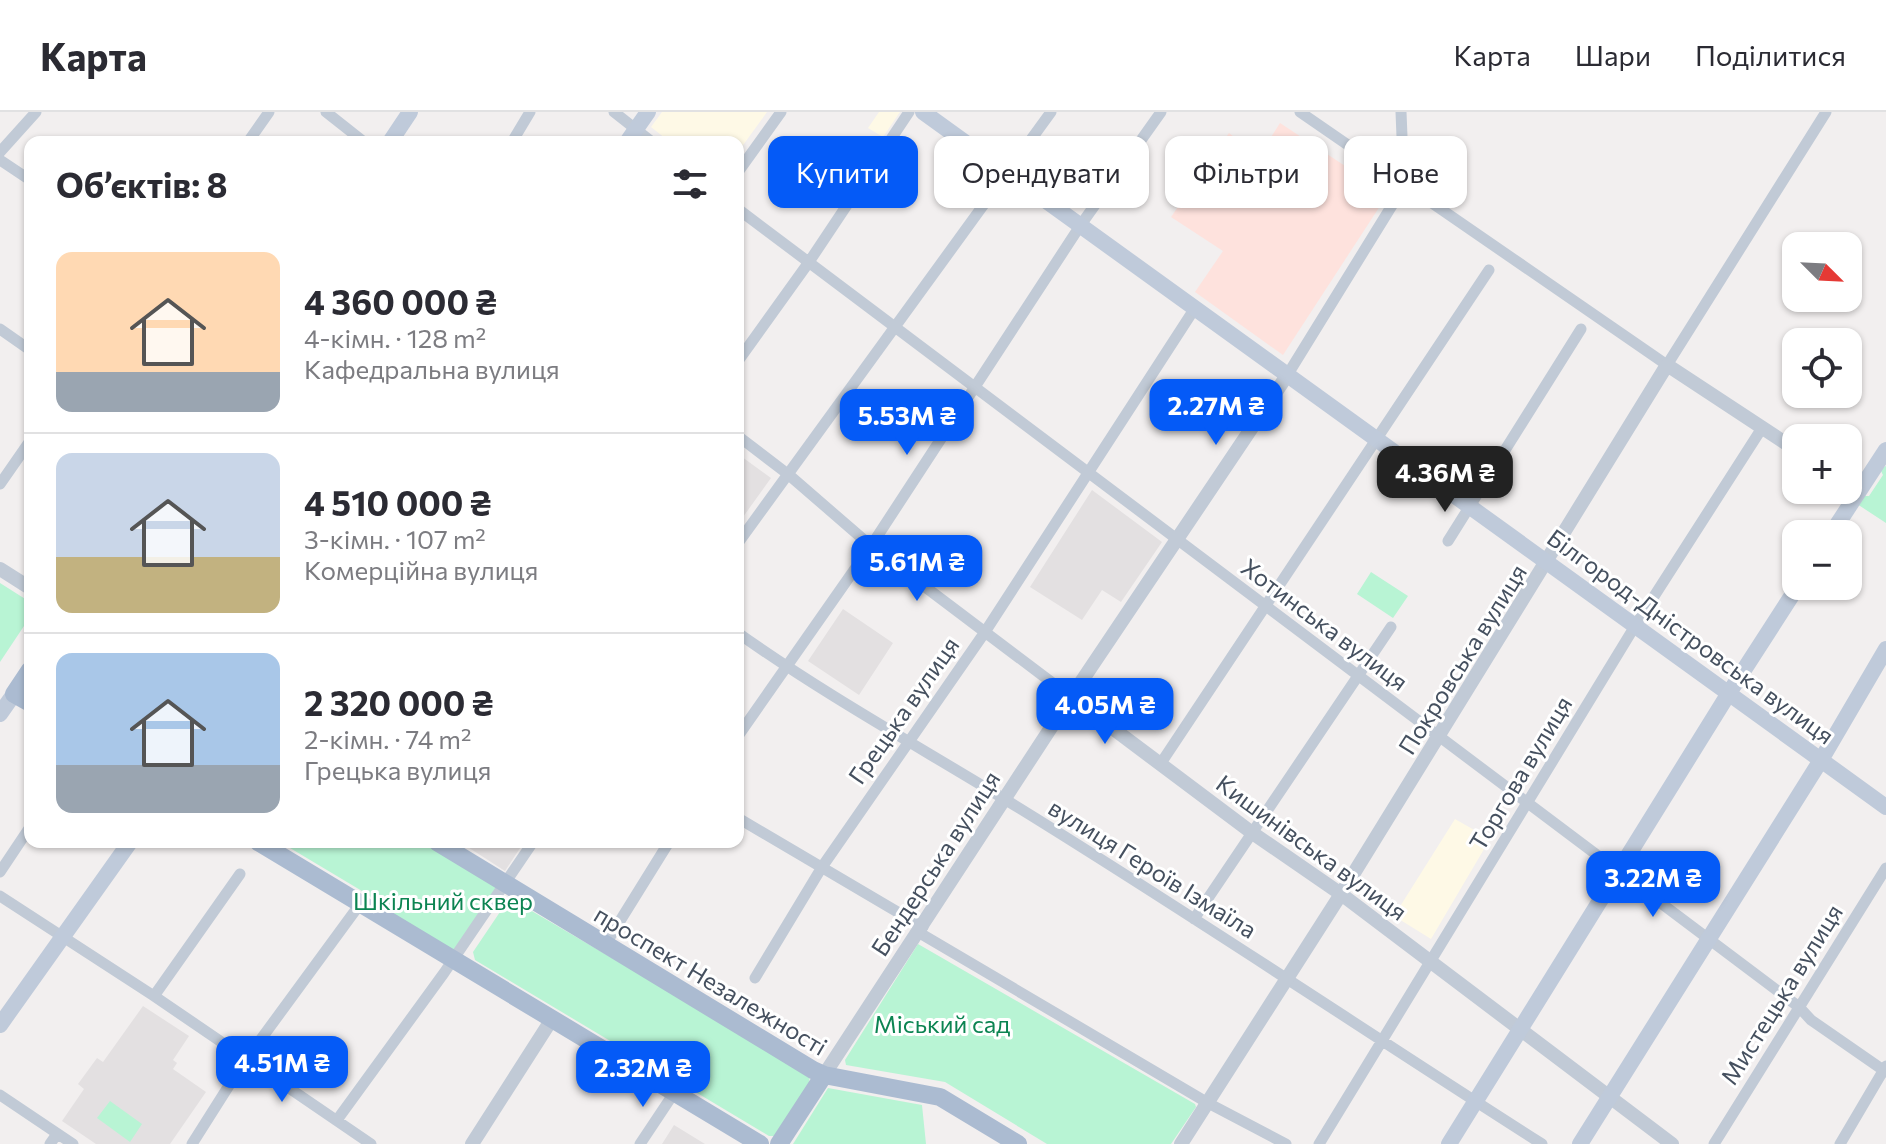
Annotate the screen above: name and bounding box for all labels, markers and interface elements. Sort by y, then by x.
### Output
text: Карта [40,32,147,79]
text: Карта [1454,38,1531,72]
text: Шари [1575,38,1651,72]
text: Поділитися [1695,38,1846,72]
chip: Купити [768,136,918,208]
chip: Орендувати [934,136,1149,208]
chip: Фільтри [1165,136,1328,208]
chip: Нове [1344,136,1467,208]
icon: filters [668,162,712,206]
text: Об’єктів: 8 [56,163,228,205]
north arrow [1782,232,1862,312]
map controls [1782,232,1862,600]
text: 4 360 000 ₴ [304,280,497,322]
icon: home [120,284,216,380]
text: 4-кімн. · 128 m² [304,322,486,353]
button: locate [1782,328,1862,408]
text: Кафедральна вулиця [304,353,560,384]
pin: 2.27M ₴ [1142,379,1290,447]
pin: 5.53M ₴ [833,389,981,457]
text: 2.27M ₴ [1168,389,1264,420]
text: 5.53M ₴ [858,399,956,430]
button: + [1782,424,1862,504]
pin: 4.36M ₴ [1371,446,1519,514]
text: 4.36M ₴ [1395,456,1495,487]
text: 4 510 000 ₴ [304,481,491,523]
icon: home [120,485,216,581]
button: − [1782,520,1862,600]
street label: Білгород-Дністровська вулиця [1542,522,1840,750]
text: 3-кімн. · 107 m² [304,523,486,554]
pin: 5.61M ₴ [843,535,991,603]
text: 5.61M ₴ [869,545,965,576]
street label: Хотинська вулиця [1236,552,1414,696]
text: Комерційна вулиця [304,554,538,585]
street label: Покровська вулиця [1392,559,1532,759]
street label: Грецька вулиця [842,631,964,789]
pin: 4.05M ₴ [1031,678,1179,746]
text: 2 320 000 ₴ [304,681,493,723]
icon: home [120,685,216,781]
text: 4.05M ₴ [1054,688,1156,719]
street label: Торгова вулиця [1463,691,1577,855]
text: 2-кімн. · 74 m² [304,723,471,754]
text: Грецька вулиця [304,754,491,785]
street label: Бендерська вулиця [864,765,1006,961]
street label: Кишинівська вулиця [1211,768,1413,926]
street label: вулиця Героїв Ізмаїла [1044,792,1262,944]
pin: 3.22M ₴ [1579,851,1727,919]
text: 3.22M ₴ [1604,861,1702,892]
park label: Шкільний сквер [353,886,533,915]
street label: проспект Незалежності [589,899,833,1061]
street label: Мистецька вулиця [1714,899,1848,1089]
park label: Міський сад [874,1009,1010,1038]
pin: 4.51M ₴ [208,1036,356,1104]
pin: 2.32M ₴ [569,1041,717,1109]
text: 4.51M ₴ [234,1046,330,1077]
text: 2.32M ₴ [594,1051,692,1082]

